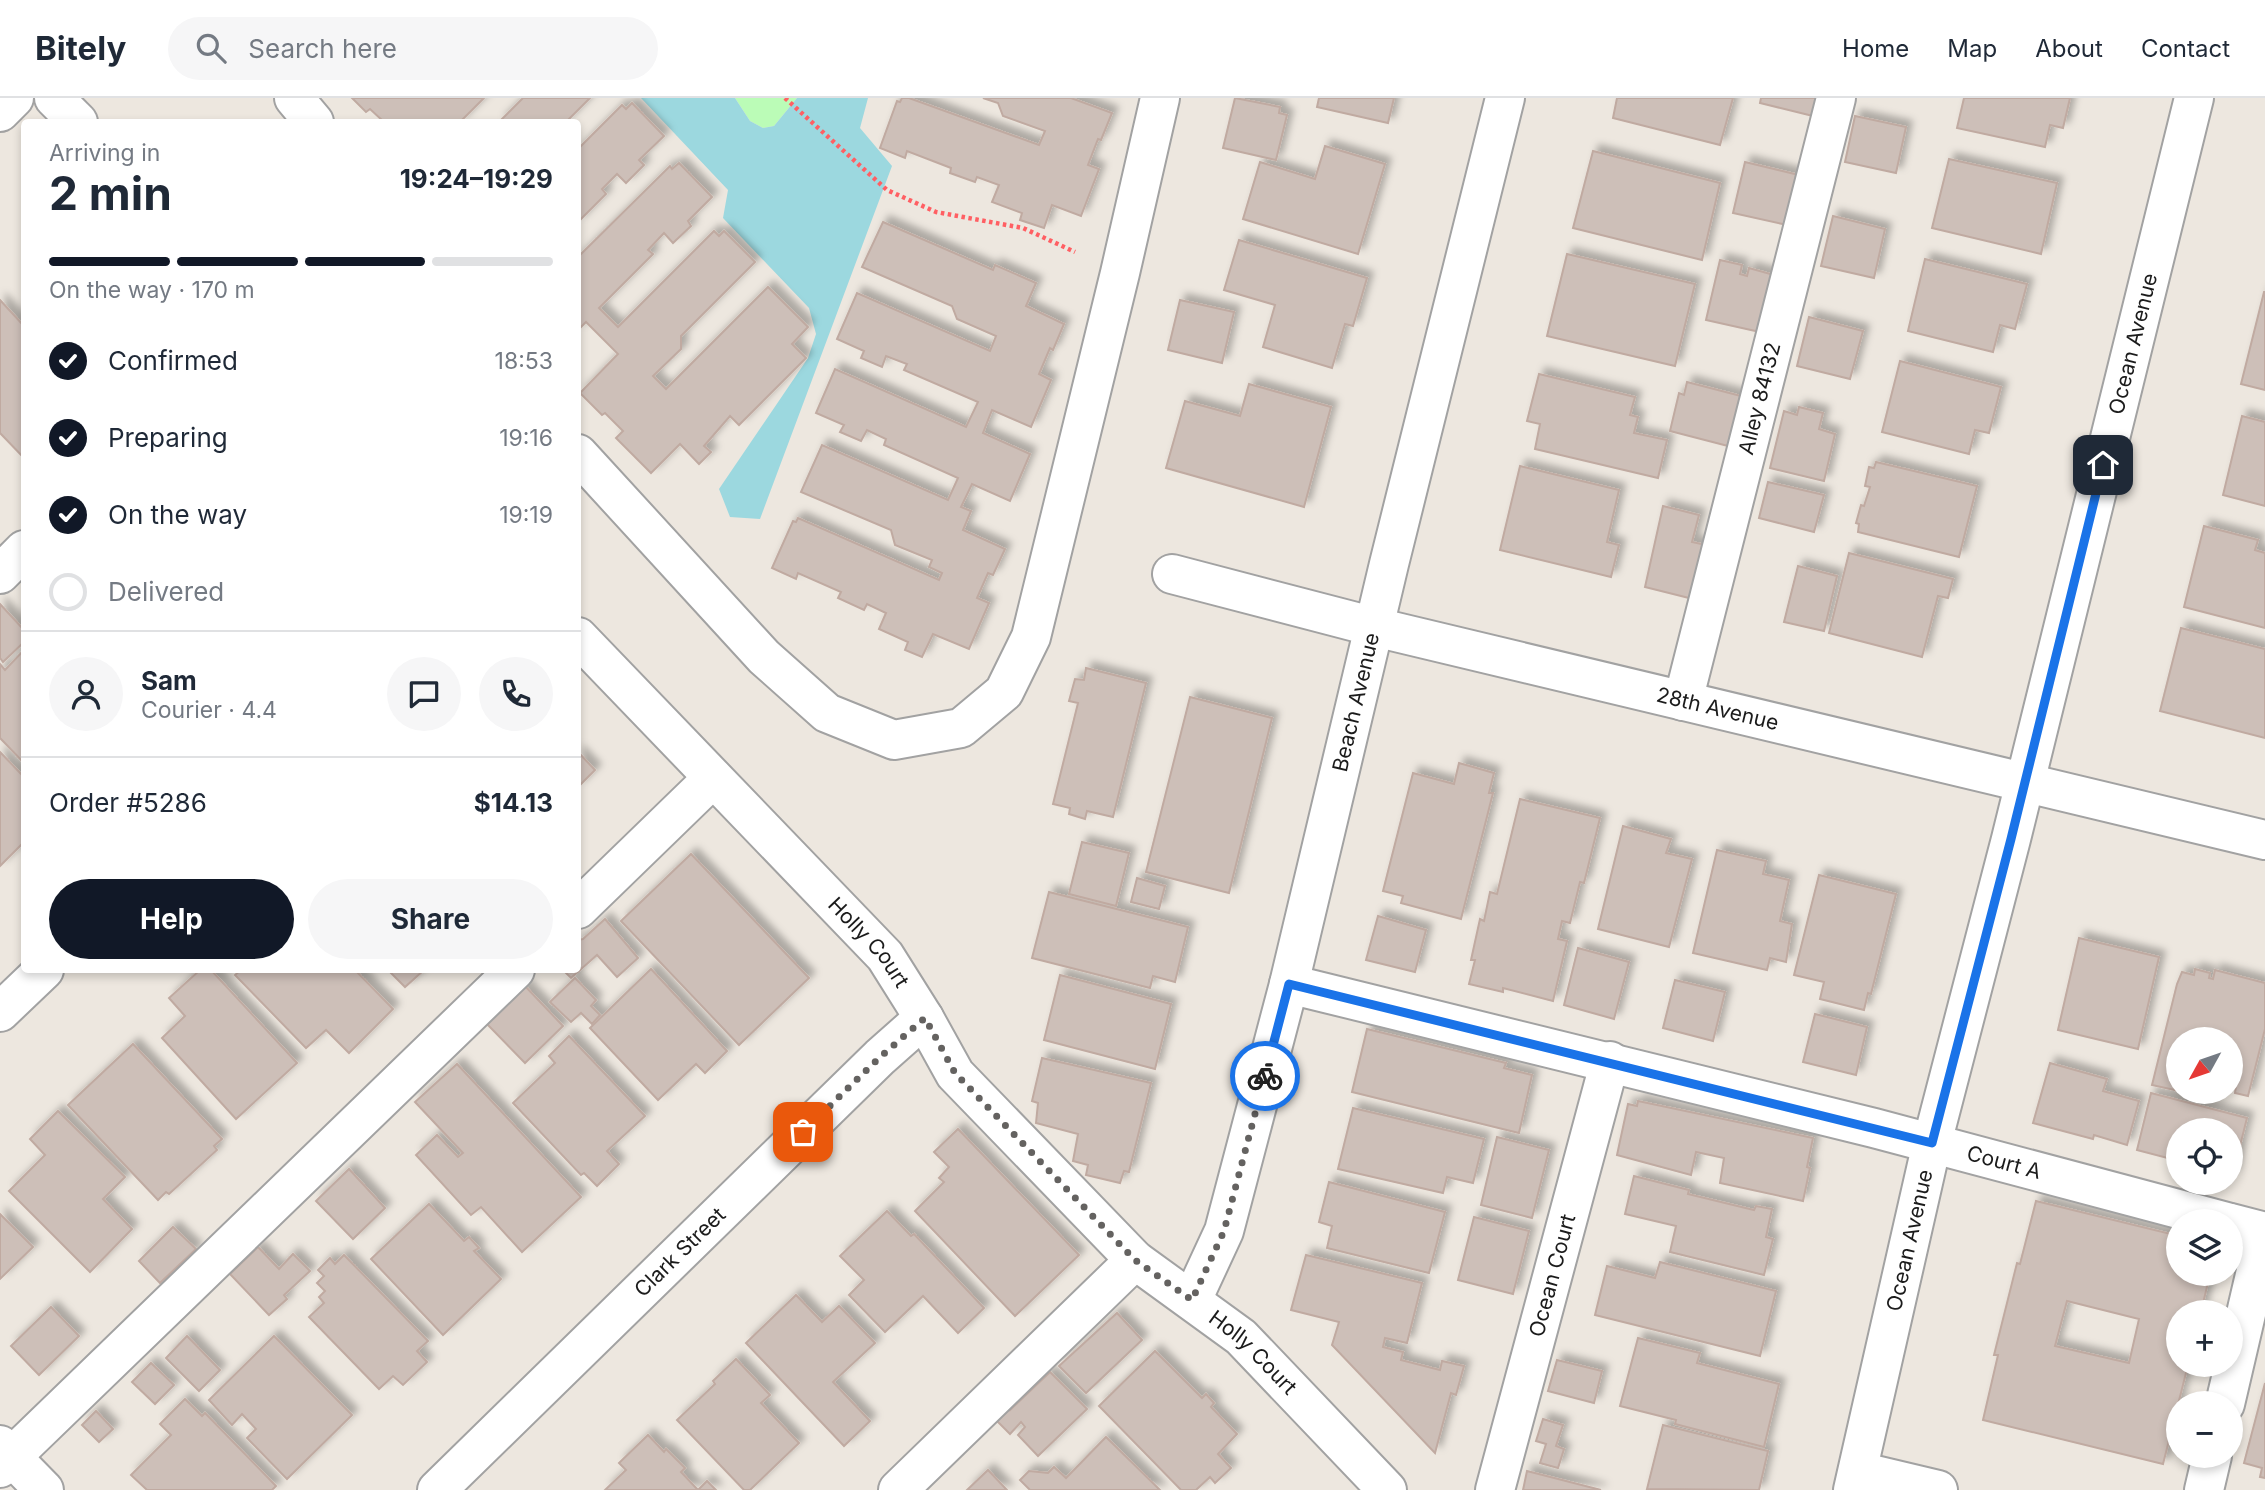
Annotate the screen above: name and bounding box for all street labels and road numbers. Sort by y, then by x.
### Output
street label: Ocean Avenue [2103,271,2162,417]
street label: Alley 84132 [1733,340,1785,457]
street label: Beach Avenue [1327,630,1384,774]
street label: 28th Avenue [1654,682,1781,735]
street label: Holly Court [823,892,915,992]
street label: Court A [1964,1140,2044,1184]
street label: Ocean Avenue [1881,1167,1938,1313]
street label: Clark Street [629,1202,731,1302]
street label: Ocean Court [1524,1211,1580,1340]
street label: Holly Court [1204,1305,1302,1400]

